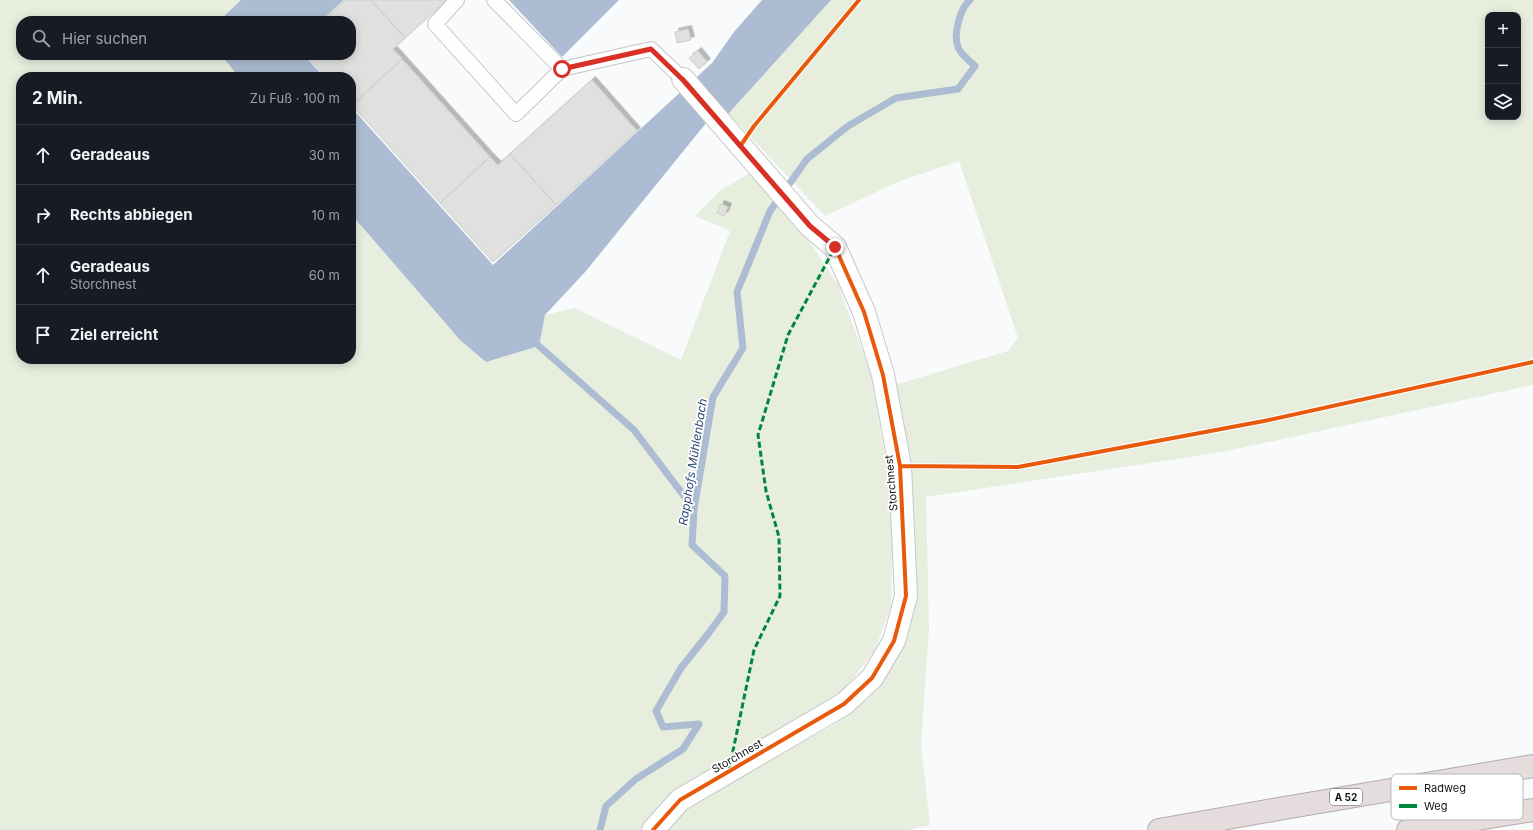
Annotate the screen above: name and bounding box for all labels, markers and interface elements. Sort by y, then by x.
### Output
map controls [1485,12,1521,120]
button: + [1485,12,1521,48]
search box [16,16,356,60]
icon: search [30,27,52,49]
text: Hier suchen [62,29,147,48]
button: − [1485,48,1521,84]
route start [553,60,571,78]
button: layers [1485,84,1521,120]
text: 2 Min. [32,88,83,108]
text: Zu Fuß · 100 m [250,90,340,106]
icon: ahead [32,144,54,166]
text: Geradeaus [70,145,150,164]
text: 30 m [309,147,340,163]
icon: right [32,204,54,226]
text: Rechts abbiegen [70,205,192,224]
text: 10 m [311,207,340,223]
route end [826,238,844,256]
text: Geradeaus [70,257,150,276]
icon: ahead [32,264,54,286]
text: 60 m [309,267,340,283]
text: Storchnest [70,276,136,292]
icon: arrive [32,324,54,346]
text: Ziel erreicht [70,325,158,344]
water label: Rapphofs Mühlenbach [675,397,710,527]
street label: Storchnest [882,454,900,512]
street label: Storchnest [709,736,765,776]
legend [1391,774,1523,820]
text: Radweg [1424,781,1466,795]
road number: A 52 [1330,789,1362,805]
text: Weg [1424,799,1447,813]

